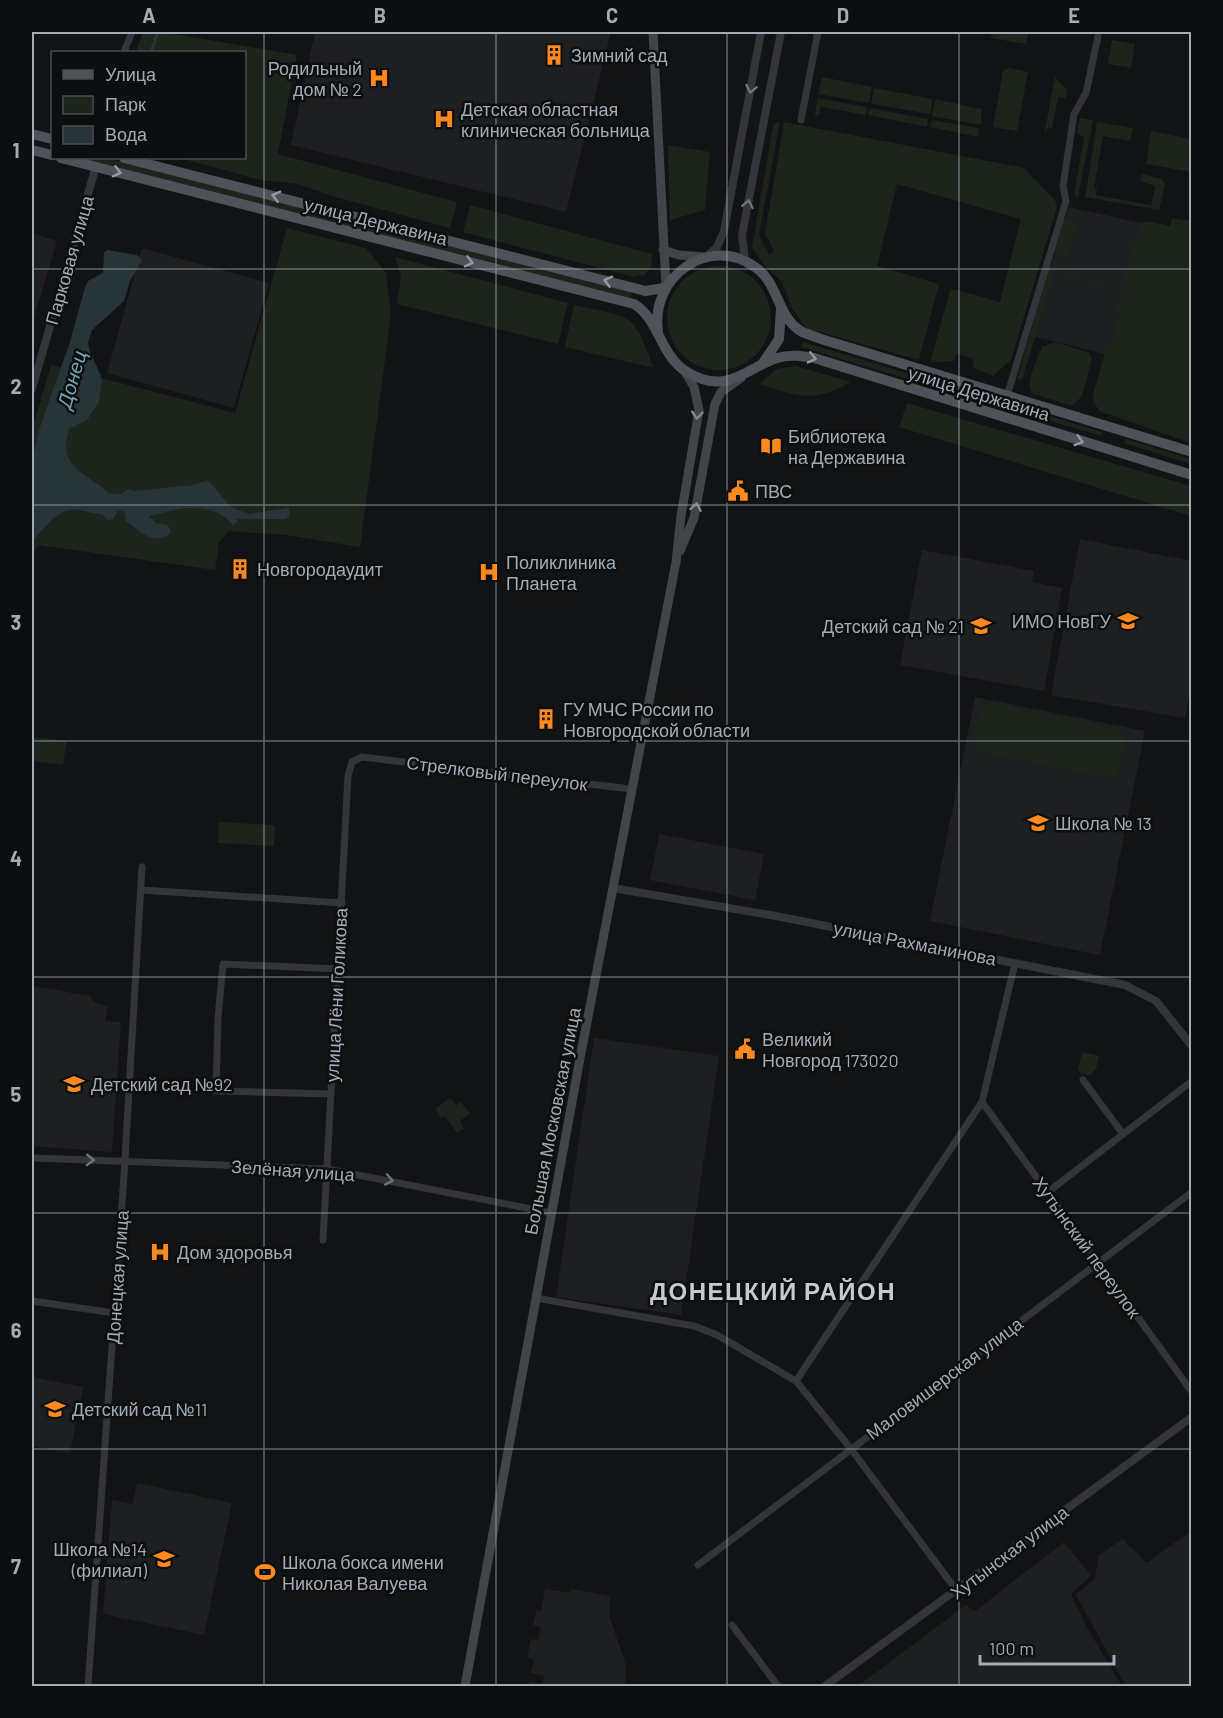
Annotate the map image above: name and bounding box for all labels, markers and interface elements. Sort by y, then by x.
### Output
text: A [142,3,156,27]
text: B [374,3,386,27]
text: C [606,3,618,27]
text: D [837,3,849,27]
text: E [1068,3,1080,27]
building icon: Зимний сад [542,43,566,67]
place label: Зимний сад [571,44,668,66]
legend [51,51,246,159]
place label: Родильный дом № 2 [268,57,362,100]
text: Улица [105,63,157,85]
hospital icon: Родильный дом № 2 [367,66,391,90]
one-way arrow [745,84,757,94]
text: Парк [105,93,146,115]
place label: Детская областная клиническая больница [461,98,651,141]
hospital icon: Детская областная клиническая больница [432,107,456,131]
text: Вода [105,123,148,145]
text: 1 [12,138,20,162]
one-way arrow [112,164,122,177]
one-way arrow [271,191,281,204]
street label: Парковая улица [40,192,98,327]
street label: улица Державина [302,193,451,250]
one-way arrow [741,199,754,209]
one-way arrow [464,254,474,267]
one-way arrow [603,276,613,289]
water label: Донец [51,347,91,412]
one-way arrow [807,351,817,364]
street label: улица Державина [906,361,1053,425]
text: 2 [10,374,22,398]
one-way arrow [692,411,704,420]
place label: Библиотека на Державина [788,425,906,468]
library icon: Библиотека на Державина [759,434,783,458]
one-way arrow [1073,434,1084,446]
public building icon: ПВС [726,479,750,503]
place label: ПВС [755,480,792,502]
one-way arrow [689,503,701,512]
place label: Поликлиника Планета [506,551,617,594]
building icon: Новгородаудит [228,557,252,581]
place label: Новгородаудит [257,558,383,580]
hospital icon: Поликлиника Планета [477,560,501,584]
school or university icon: ИМО НовГУ [1116,609,1140,633]
text: 3 [11,610,21,634]
place label: ИМО НовГУ [1012,610,1112,632]
school or university icon: Детский сад № 21 [969,614,993,638]
place label: Детский сад № 21 [822,615,964,637]
place label: ГУ МЧС России по Новгородской области [563,698,750,741]
building icon: ГУ МЧС России по Новгородской области [534,707,558,731]
street label: Стрелковый переулок [405,751,589,795]
school or university icon: Школа № 13 [1026,811,1050,835]
place label: Школа № 13 [1055,812,1152,834]
text: 4 [10,846,22,870]
street label: улица Лёни Голикова [320,906,352,1083]
street label: улица Рахманинова [832,916,999,970]
street label: Большая Московская улица [519,1005,585,1236]
place label: Великий Новгород 173020 [762,1028,899,1071]
public building icon: Великий Новгород 173020 [733,1037,757,1061]
school or university icon: Детский сад №92 [62,1072,86,1096]
place label: Детский сад №92 [91,1073,233,1095]
text: 5 [11,1082,22,1106]
one-way arrow [85,1154,94,1167]
street label: Зелёная улица [231,1155,356,1185]
street label: Хутынский переулок [1028,1172,1146,1322]
one-way arrow [383,1173,393,1186]
street label: Донецкая улица [101,1209,133,1344]
hospital icon: Дом здоровья [148,1240,172,1264]
place label: Дом здоровья [177,1241,292,1263]
district label: ДОНЕЦКИЙ РАЙОН [650,1276,896,1305]
street label: Маловишерская улица [861,1311,1027,1444]
text: 6 [11,1318,22,1342]
school or university icon: Детский сад №11 [43,1397,67,1421]
place label: Детский сад №11 [72,1398,207,1420]
street label: Хутынская улица [946,1500,1073,1603]
place label: Школа №14 (филиал) [53,1538,147,1581]
school or university icon: Школа №14 (филиал) [152,1547,176,1571]
place label: Школа бокса имени Николая Валуева [282,1551,444,1594]
text: 7 [11,1554,21,1578]
sports icon: Школа бокса имени Николая Валуева [253,1560,277,1584]
scale bar [980,1628,1114,1666]
text: 100 m [989,1637,1034,1659]

